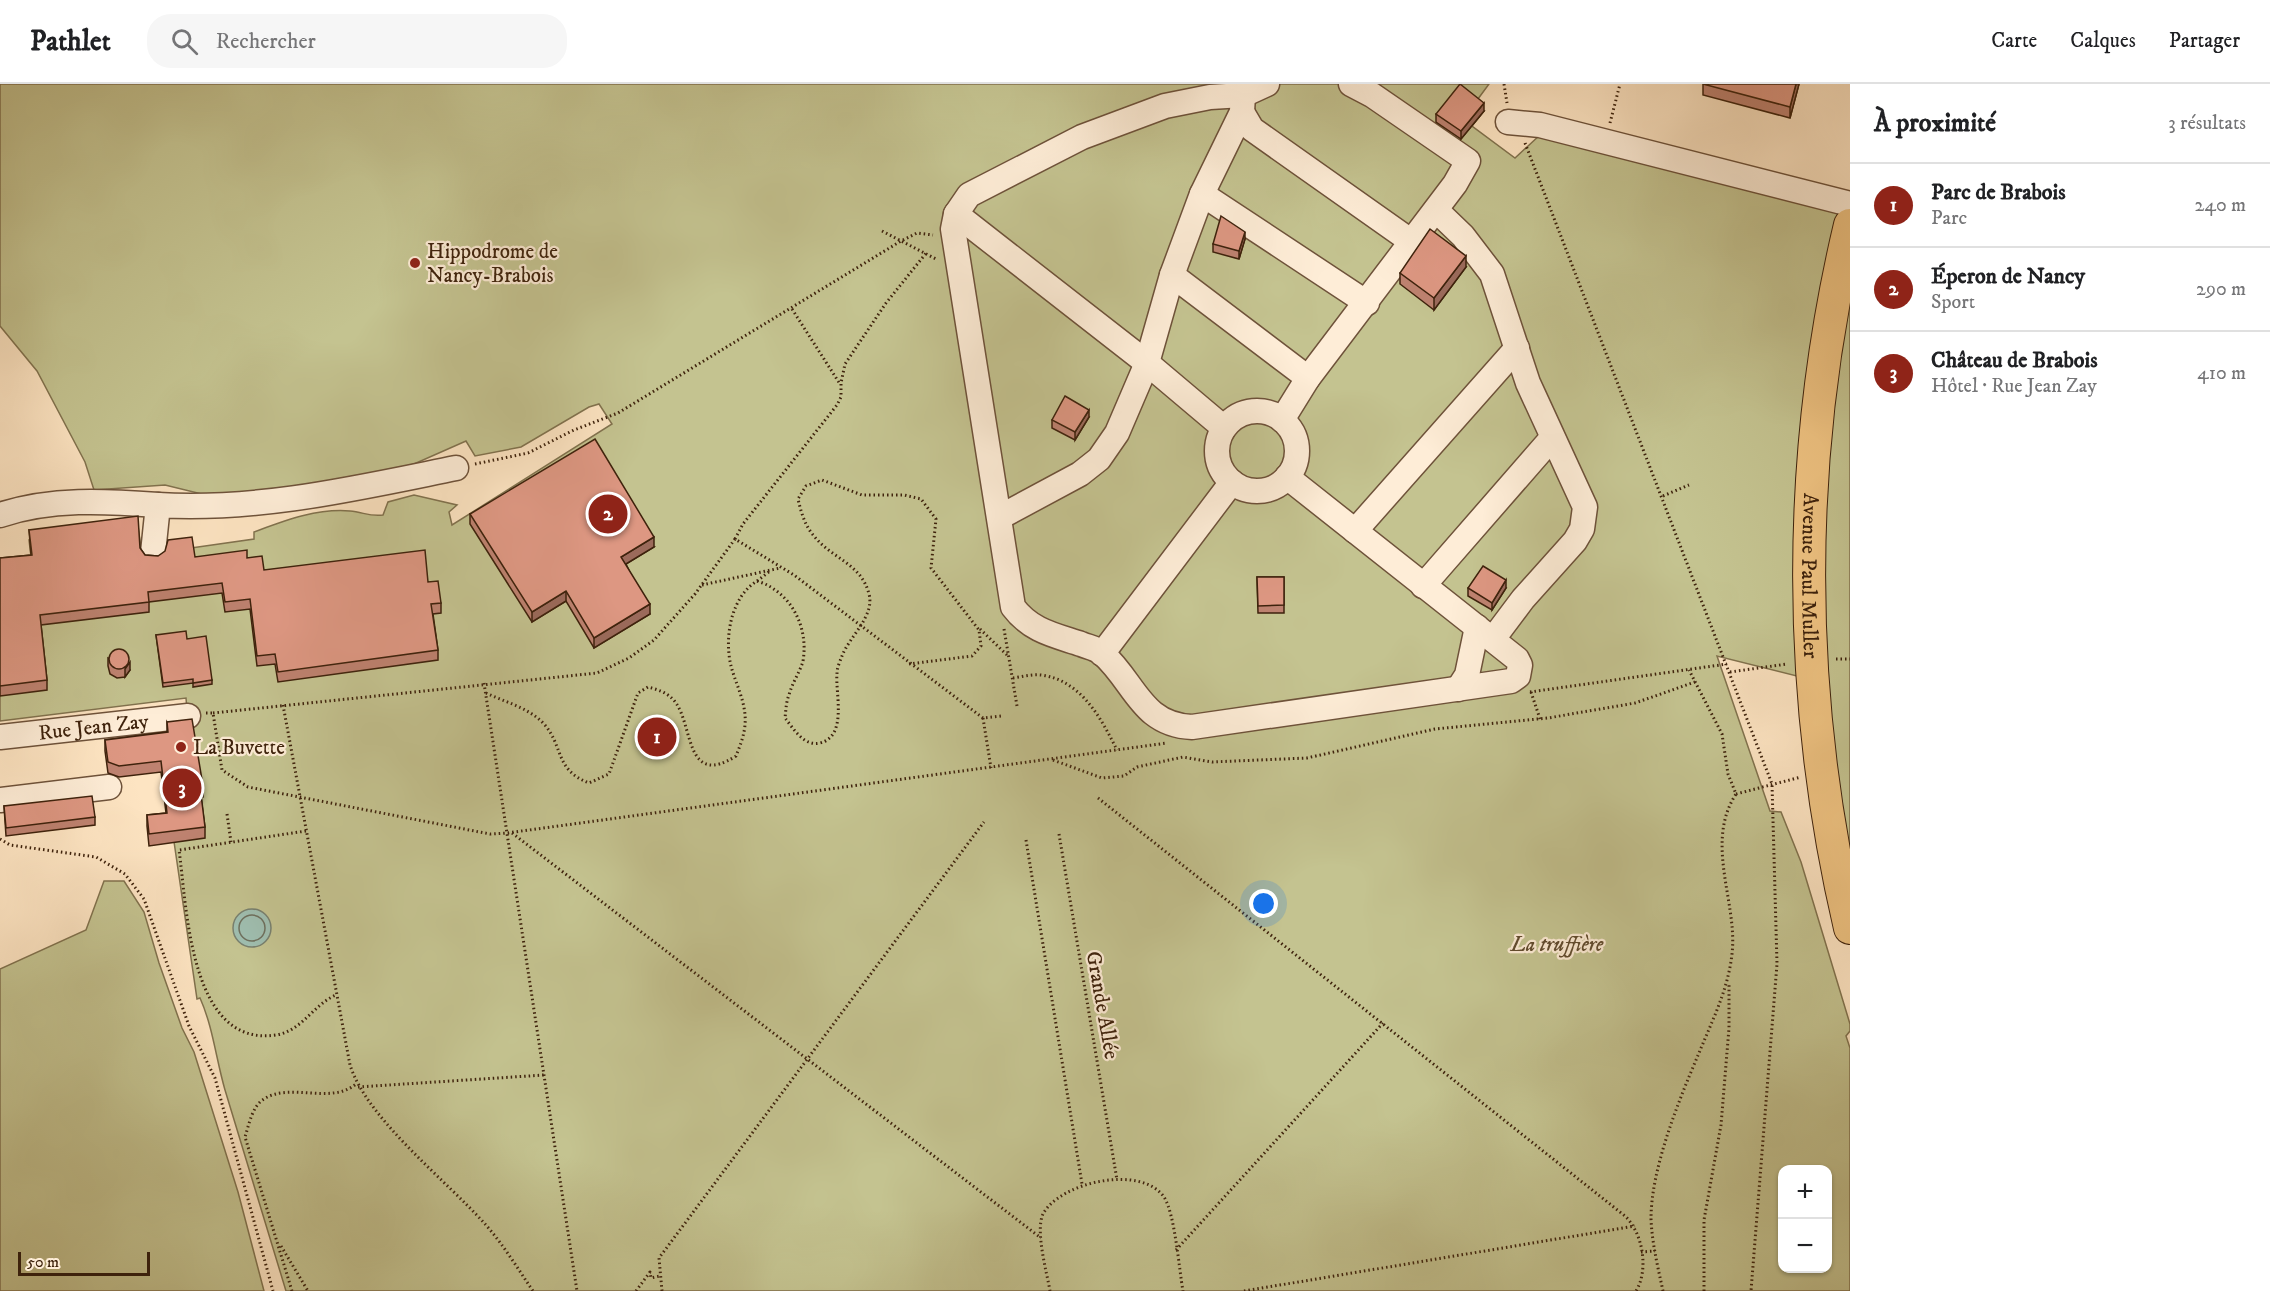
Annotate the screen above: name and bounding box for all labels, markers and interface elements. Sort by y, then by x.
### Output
search box [147,14,567,68]
text: Pathlet [30,24,111,59]
icon: search [168,25,201,58]
text: Rechercher [216,28,316,55]
text: Carte [1991,28,2037,54]
text: Calques [2070,28,2136,54]
text: Partager [2169,28,2240,54]
text: À proximité [1874,107,1996,140]
text: 3 résultats [2168,111,2246,136]
text: Parc de Brabois [1931,179,2066,206]
text: 1 [1890,193,1897,218]
text: 240 m [2195,193,2246,218]
text: Parc [1931,206,1967,231]
place label: Hippodrome de Nancy-Brabois [427,239,558,289]
marker: Hippodrome de Nancy-Brabois [408,256,422,270]
text: Éperon de Nancy [1931,263,2085,290]
text: 2 [1889,277,1898,302]
text: 290 m [2196,277,2246,302]
text: Sport [1931,290,1975,315]
text: Château de Brabois [1931,347,2098,374]
text: 3 [1890,361,1897,386]
text: 410 m [2197,361,2246,386]
text: Hôtel · Rue Jean Zay [1931,374,2097,399]
pin: 2 [588,492,628,536]
street label: Avenue Paul Muller [1795,493,1823,659]
street label: Rue Jean Zay [37,708,151,747]
pin: 1 [638,714,676,760]
place label: La Buvette [193,735,285,761]
marker: La Buvette [174,740,188,754]
pin: 3 [162,766,201,810]
your location [1249,889,1278,918]
park label: La truffière [1510,932,1604,958]
street label: Grande Allée [1080,949,1124,1062]
map controls [1778,1165,1832,1273]
button: + [1778,1165,1832,1219]
button: − [1778,1219,1832,1273]
scale bar [18,1249,150,1276]
text: 50 m [27,1252,59,1272]

